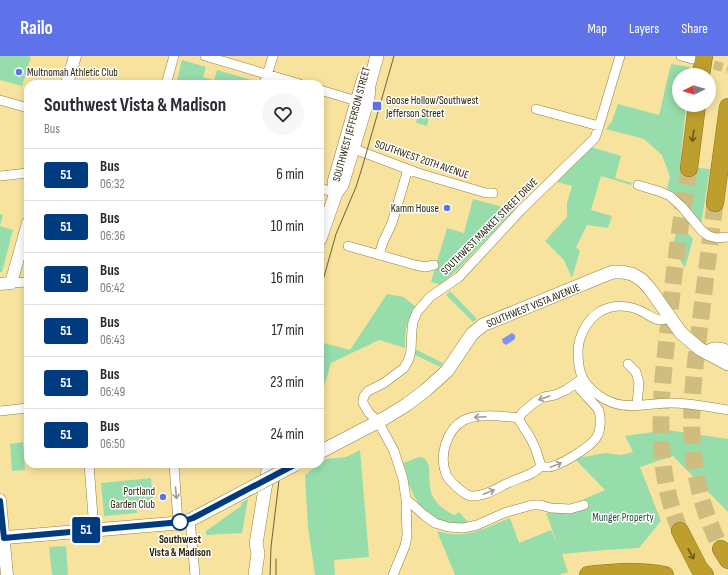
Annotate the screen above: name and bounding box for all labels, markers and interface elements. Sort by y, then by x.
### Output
text: Railo [20,17,53,40]
text: Map [587,20,607,37]
text: Layers [629,20,659,37]
text: Share [681,20,708,37]
street label: SOUTHWEST JEFFERSON STREET [330,65,373,183]
place label: Multnomah Athletic Club [27,66,118,79]
marker: Multnomah Athletic Club [14,67,24,77]
north arrow [672,68,716,112]
map controls [672,68,716,112]
button: heart [262,93,304,135]
text: Southwest Vista & Madison [44,94,226,117]
place label: Goose Hollow/Southwest Jefferson Street [385,94,479,120]
marker: Goose Hollow/Southwest Jefferson Street [371,100,383,112]
text: Bus [44,121,60,137]
one-way arrow [689,129,697,142]
street label: SOUTHWEST 20TH AVENUE [373,137,471,182]
text: Bus [100,157,119,176]
text: 6 min [276,165,304,184]
text: 51 [60,166,72,183]
street label: SOUTHWEST MARKET STREET DRIVE [438,175,541,278]
text: 06:32 [100,176,125,192]
place label: Kamm House [391,202,439,215]
marker: Kamm House [442,203,452,213]
text: Bus [100,209,119,228]
text: 10 min [271,217,304,236]
text: 51 [60,218,72,235]
text: 06:36 [100,228,125,244]
text: Bus [100,261,119,280]
text: 16 min [271,269,304,288]
text: 51 [60,270,72,287]
text: 06:42 [100,280,125,296]
street label: SOUTHWEST VISTA AVENUE [484,281,582,330]
text: Bus [100,313,119,332]
text: 17 min [272,321,304,340]
text: 51 [60,322,72,339]
text: 06:43 [100,332,125,348]
text: Bus [100,365,119,384]
text: 23 min [270,373,304,392]
text: 51 [60,374,72,391]
text: 06:49 [100,384,125,400]
one-way arrow [538,395,551,402]
one-way arrow [474,413,487,420]
text: Bus [100,417,119,436]
text: 24 min [270,425,304,444]
text: 51 [60,426,72,443]
text: 06:50 [100,436,125,452]
one-way arrow [549,460,561,468]
place label: Portland Garden Club [110,485,155,511]
one-way arrow [172,486,180,499]
one-way arrow [482,487,494,495]
marker: Portland Garden Club [158,492,168,502]
park label: Munger Property [592,511,655,524]
marker: Southwest Vista & Madison [171,513,189,531]
line badge: 51 [68,517,104,543]
text: 51 [80,521,92,538]
place label: Southwest Vista & Madison [149,533,211,559]
one-way arrow [688,547,696,559]

